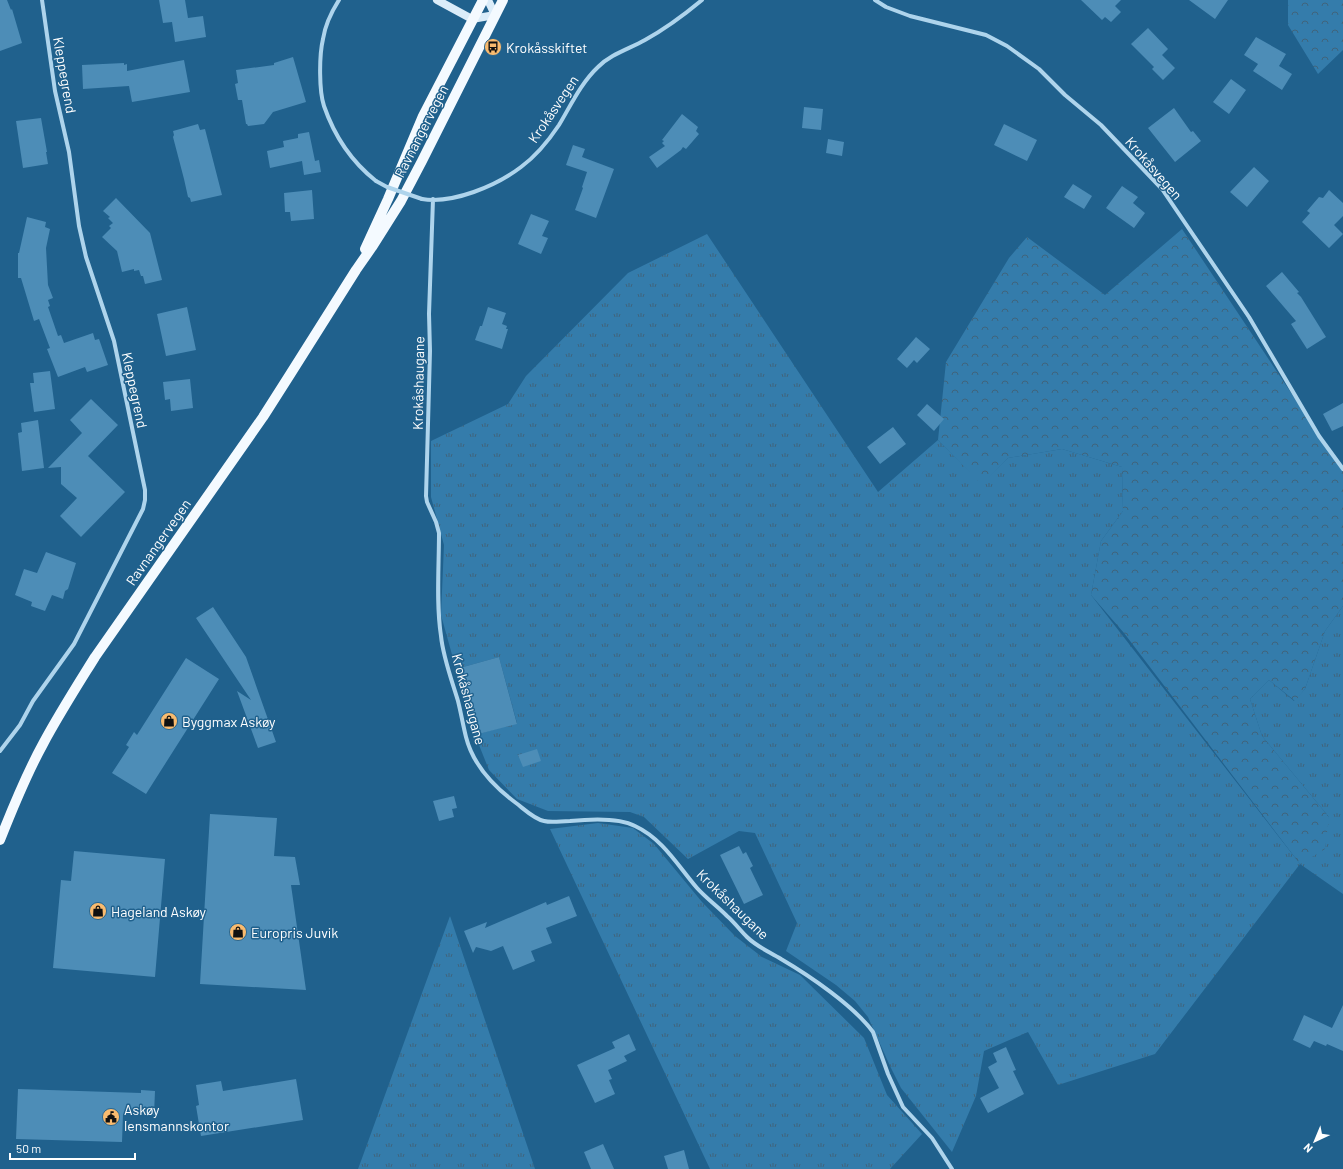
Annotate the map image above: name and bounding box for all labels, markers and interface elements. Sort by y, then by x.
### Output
street label: Kleppegrend [50,36,80,114]
bus stop icon: Krokåsskiftet [483,37,503,57]
place label: Krokåsskiftet [506,39,587,56]
street label: Krokåsvegen [524,72,582,146]
street label: Ravnangervegen [390,82,452,180]
street label: Krokåsvegen [1122,133,1186,203]
street label: Krokåshaugane [409,336,427,430]
street label: Kleppegrend [119,351,151,429]
street label: Ravnangervegen [122,496,194,588]
street label: Krokåshaugane [449,652,489,746]
shop icon: Byggmax Askøy [159,711,179,731]
place label: Byggmax Askøy [182,713,276,730]
street label: Krokåshaugane [693,865,773,943]
shop icon: Hageland Askøy [88,901,108,921]
place label: Hageland Askøy [111,903,207,920]
shop icon: Europris Juvik [228,922,248,942]
place label: Europris Juvik [251,924,338,941]
place label: Askøy lensmannskontor [124,1101,229,1134]
public building icon: Askøy lensmannskontor [101,1107,121,1127]
north arrow [1295,1121,1335,1161]
scale bar [10,1135,135,1161]
text: 50 m [16,1141,41,1155]
text: N [1301,1141,1315,1156]

